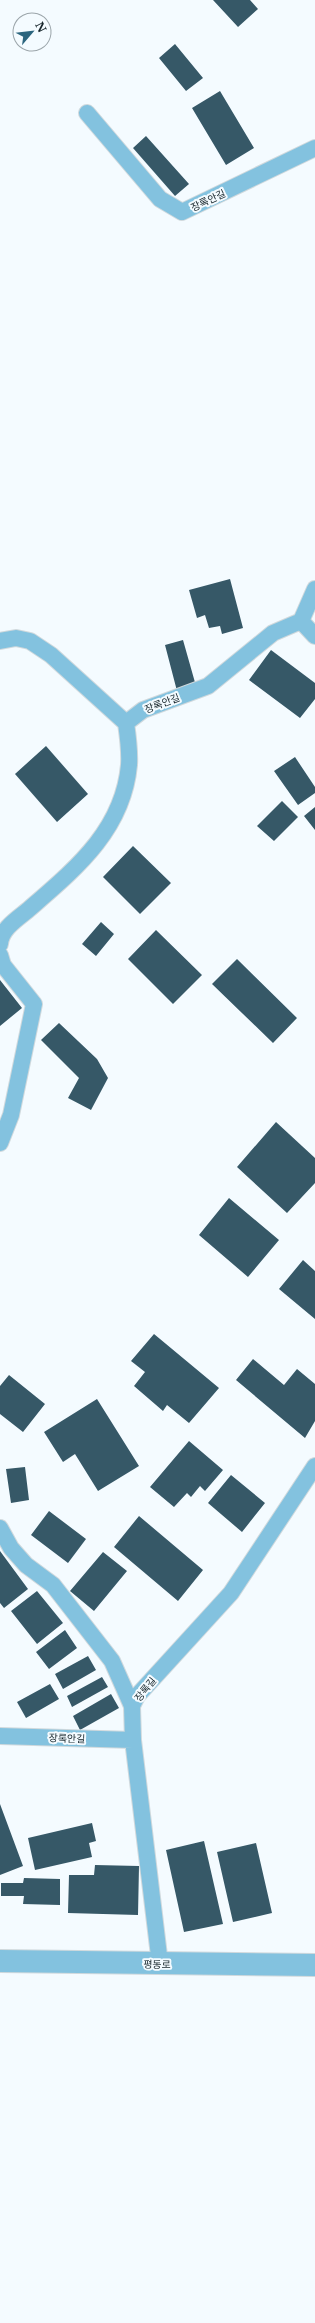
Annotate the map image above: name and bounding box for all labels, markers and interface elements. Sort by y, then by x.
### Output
north arrow [12,12,52,52]
text: N [32,19,50,36]
street label: 장록안길 [189,187,228,214]
street label: 장록안길 [143,691,182,716]
street label: 장록길 [132,1674,159,1704]
street label: 장록안길 [48,1731,86,1746]
street label: 평동로 [143,1958,171,1971]

